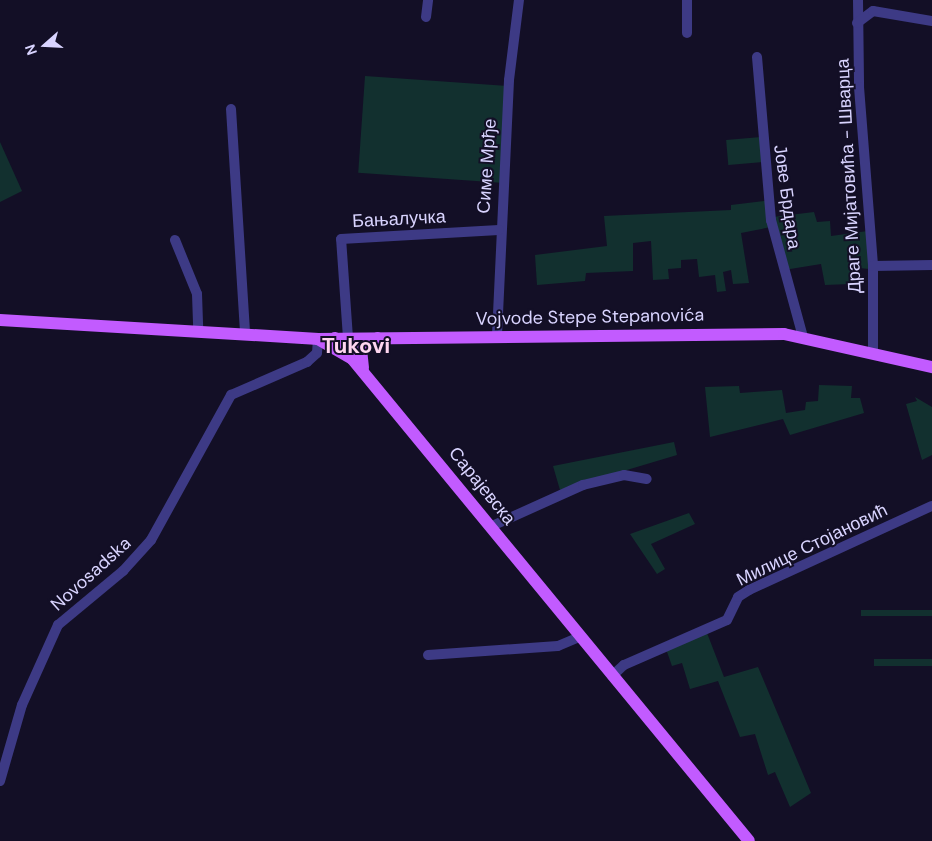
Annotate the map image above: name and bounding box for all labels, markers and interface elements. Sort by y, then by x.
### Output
north arrow [20,20,70,70]
text: N [21,42,41,58]
street label: Драге Мијатовића - Шварца [832,58,866,294]
street label: Симе Мрђе [473,118,501,214]
street label: Јове Брдара [769,143,805,251]
street label: Бањалучка [352,206,446,232]
street label: Vojvode Stepe Stepanovića [476,304,704,330]
district label: Tukovi [322,333,390,359]
street label: Сарајевска [444,443,520,529]
street label: Милице Стојановић [733,499,891,591]
street label: Novosadska [46,532,136,616]

